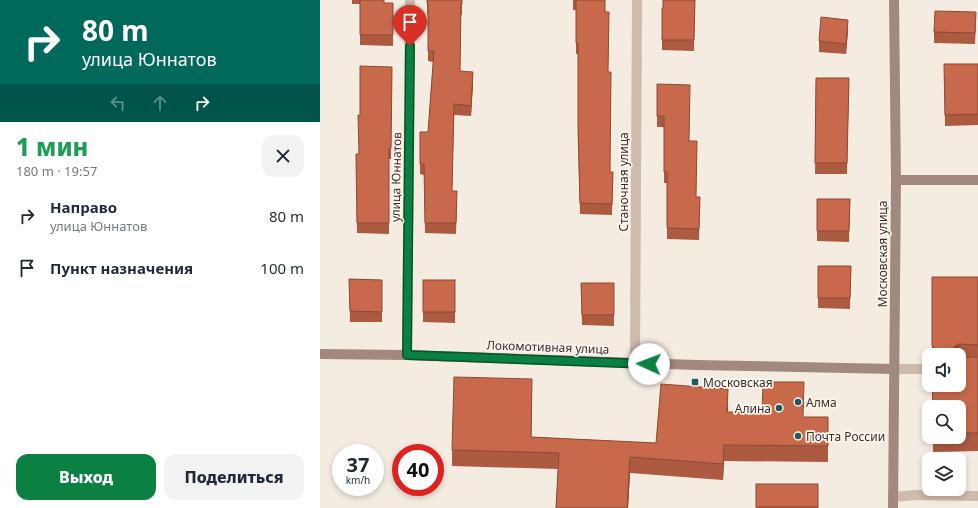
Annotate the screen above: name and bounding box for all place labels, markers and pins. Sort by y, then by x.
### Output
pin [393,5,427,46]
place label: Московская [703,374,773,391]
marker: Московская [690,377,700,387]
place label: Алма [806,394,837,411]
marker: Алма [793,397,803,407]
place label: Алина [735,400,771,417]
marker: Алина [774,403,784,413]
place label: Почта России [806,428,885,445]
marker: Почта России [793,431,803,441]

